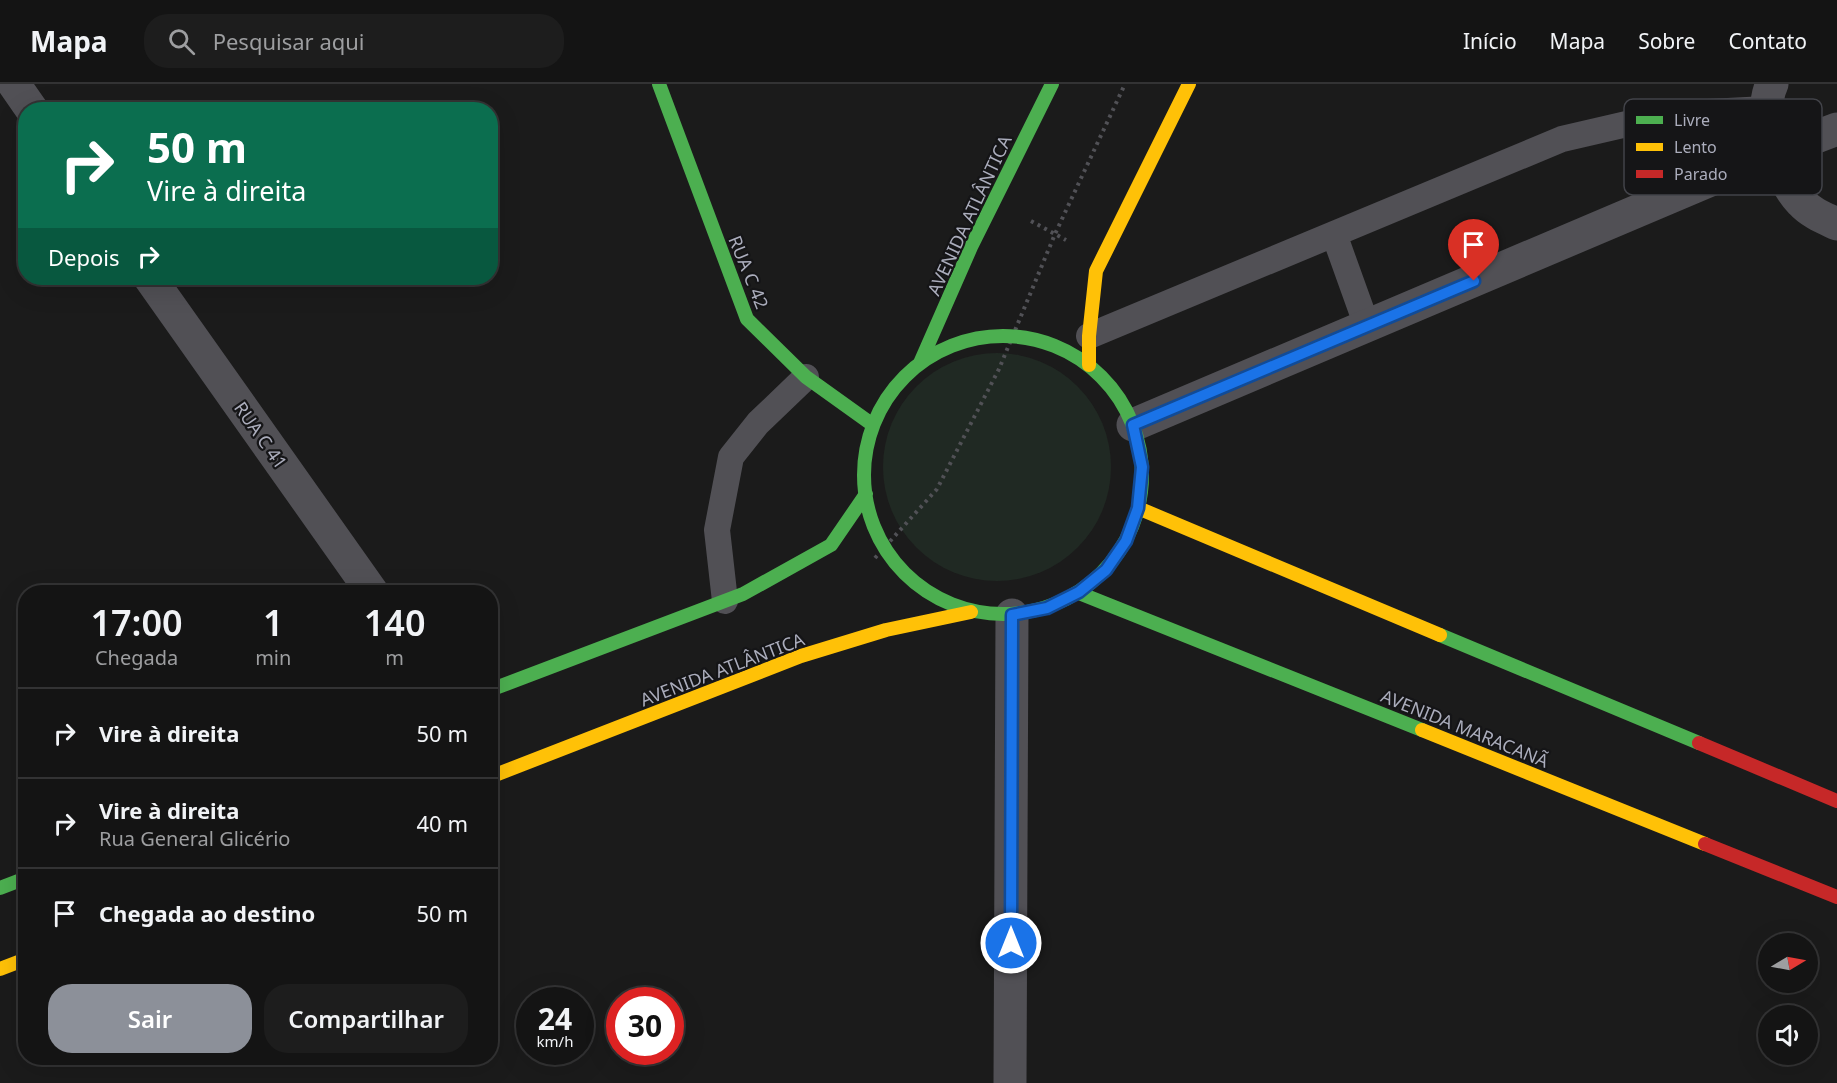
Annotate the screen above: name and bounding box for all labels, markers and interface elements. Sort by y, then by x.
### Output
search box [144,14,564,68]
text: Mapa [30,22,108,60]
icon: search [165,25,198,58]
text: Pesquisar aqui [213,26,365,56]
text: Início [1463,27,1517,55]
text: Mapa [1550,27,1605,55]
text: Sobre [1638,27,1695,55]
text: Contato [1728,27,1807,55]
legend [1624,99,1822,195]
text: Livre [1674,109,1710,131]
text: 50 m [147,118,247,175]
icon: right [48,126,126,204]
street label: AVENIDA ATLÂNTICA [921,131,1017,299]
text: Lento [1674,136,1717,158]
text: Parado [1674,163,1727,185]
text: Vire à direita [147,172,306,209]
pin [1448,219,1499,281]
icon: arrive [1457,228,1490,261]
street label: RUA C 42 [723,232,775,312]
icon: right [132,240,165,273]
text: Depois [48,242,120,272]
street label: RUA C 41 [229,397,293,473]
text: 17:00 [90,598,183,647]
text: 1 [263,598,284,647]
text: 140 [364,598,426,647]
street label: AVENIDA ATLÂNTICA [636,626,808,711]
text: Chegada [95,644,178,671]
text: min [255,644,291,671]
text: m [385,644,404,671]
street label: AVENIDA MARACANÃ [1378,683,1553,773]
icon: right [48,717,81,750]
text: Vire à direita [99,718,239,748]
text: 50 m [417,718,468,748]
text: Vire à direita [99,795,239,825]
icon: right [48,807,81,840]
text: 40 m [417,808,468,838]
text: Rua General Glicério [99,825,290,852]
icon: arrive [48,897,81,930]
text: Chegada ao destino [99,898,315,928]
text: 50 m [417,898,468,928]
position arrow [979,911,1043,975]
north arrow [1758,933,1818,993]
map controls [1758,933,1818,1065]
button: Sair [48,984,252,1053]
button: Compartilhar [264,984,468,1053]
speed limit sign: 30 [606,987,684,1065]
text: 24 [538,998,572,1039]
button: sound [1758,1005,1818,1065]
text: km/h [537,1031,573,1051]

